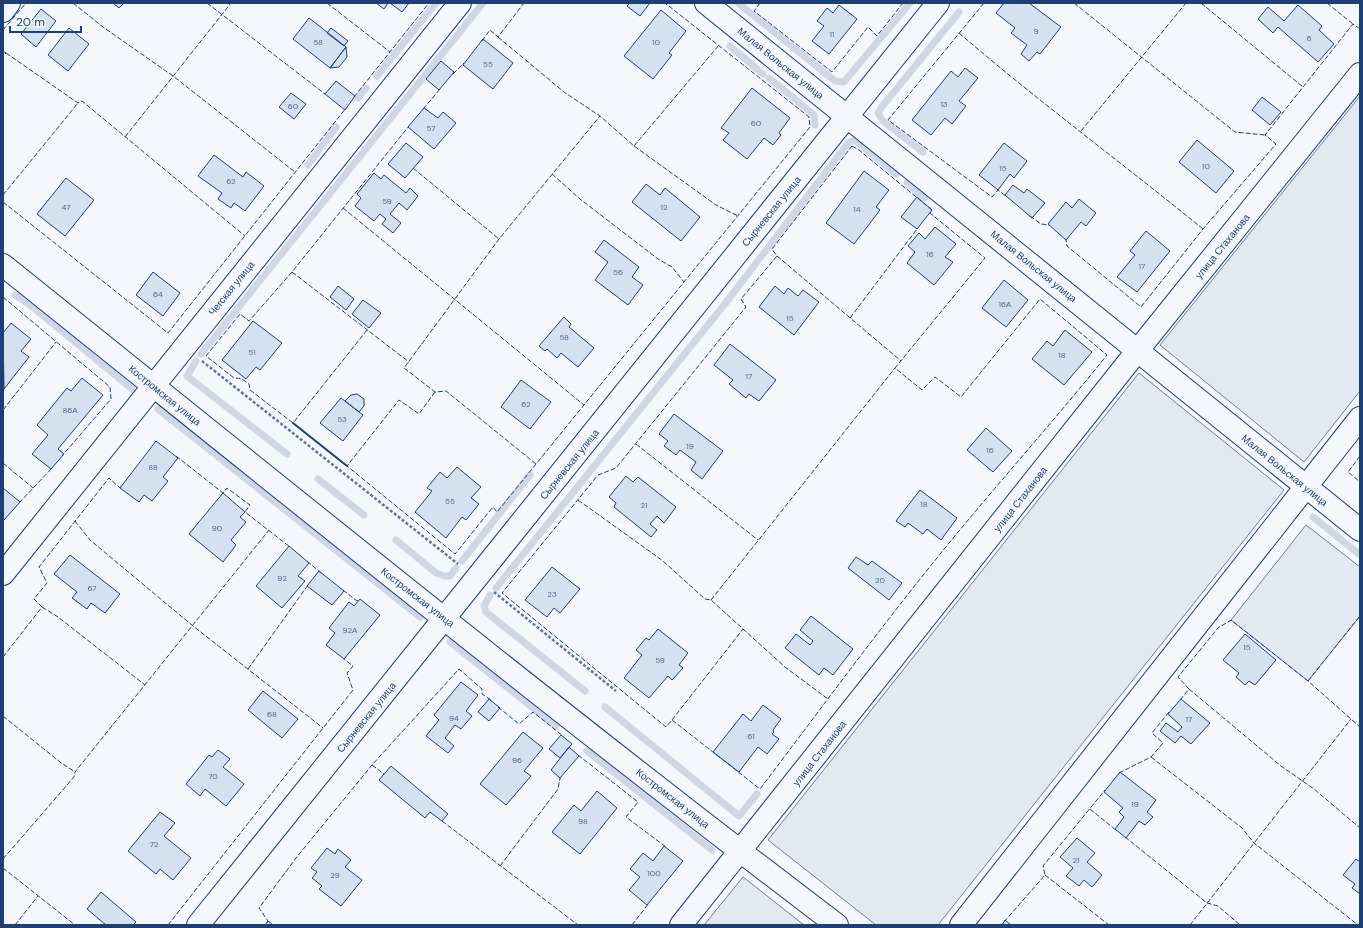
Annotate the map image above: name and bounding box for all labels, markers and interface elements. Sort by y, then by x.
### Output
scale bar [10,8,81,34]
text: 20 m [16,14,45,30]
street label: Малая Вольская улица [735,25,827,102]
house number: 9 [1033,26,1039,36]
house number: 11 [830,29,835,39]
house number: 6 [1306,33,1312,43]
house number: 58 [313,37,323,47]
house number: 10 [652,37,661,47]
house number: 55 [483,59,493,69]
house number: 13 [940,99,948,109]
house number: 60 [288,101,299,111]
house number: 60 [751,118,762,128]
house number: 57 [426,123,436,133]
house number: 10 [1202,161,1211,171]
house number: 15 [999,163,1007,173]
street label: Сырневская улица [739,173,804,249]
house number: 62 [226,176,236,186]
house number: 59 [382,196,392,206]
house number: 47 [61,202,71,212]
house number: 12 [660,202,668,212]
house number: 14 [853,204,861,214]
street label: улица Стаханова [1192,211,1253,281]
street label: Малая Вольская улица [988,228,1080,305]
house number: 16 [926,249,934,259]
street label: Чегская улица [205,258,258,318]
house number: 17 [1139,261,1145,271]
house number: 56 [613,267,623,277]
house number: 64 [153,289,163,299]
house number: 16А [999,299,1012,309]
house number: 15 [786,313,794,323]
house number: 58 [559,332,569,342]
house number: 51 [248,347,256,357]
house number: 18 [1058,350,1066,360]
street label: Костромская улица [126,362,204,429]
house number: 17 [746,371,752,381]
house number: 62 [521,399,531,409]
house number: 86А [62,405,78,415]
house number: 53 [337,414,347,424]
street label: Сырневская улица [537,426,602,502]
street label: Малая Вольская улица [1239,432,1331,509]
house number: 19 [686,441,694,451]
house number: 16 [986,445,994,455]
house number: 88 [148,462,158,472]
street label: улица Стаханова [991,464,1050,535]
house number: 55 [445,496,455,506]
house number: 18 [920,499,928,509]
house number: 21 [640,500,648,510]
house number: 90 [212,523,223,533]
street label: Костромская улица [378,565,457,630]
house number: 92 [277,573,287,583]
house number: 20 [875,575,886,585]
house number: 67 [87,583,97,593]
house number: 23 [547,589,557,599]
house number: 92А [343,625,358,635]
house number: 15 [1243,642,1251,652]
house number: 59 [655,655,665,665]
street label: Сырневская улица [334,679,399,755]
house number: 68 [267,709,277,719]
house number: 94 [449,713,459,723]
house number: 17 [1186,714,1192,724]
street label: улица Стаханова [790,718,849,789]
house number: 61 [747,731,755,741]
house number: 96 [512,755,522,765]
street label: Костромская улица [633,766,712,831]
house number: 70 [208,771,218,781]
house number: 19 [1131,799,1139,809]
house number: 98 [578,816,588,826]
house number: 72 [150,839,159,849]
house number: 21 [1072,855,1080,865]
house number: 100 [647,868,661,878]
house number: 29 [330,870,340,880]

